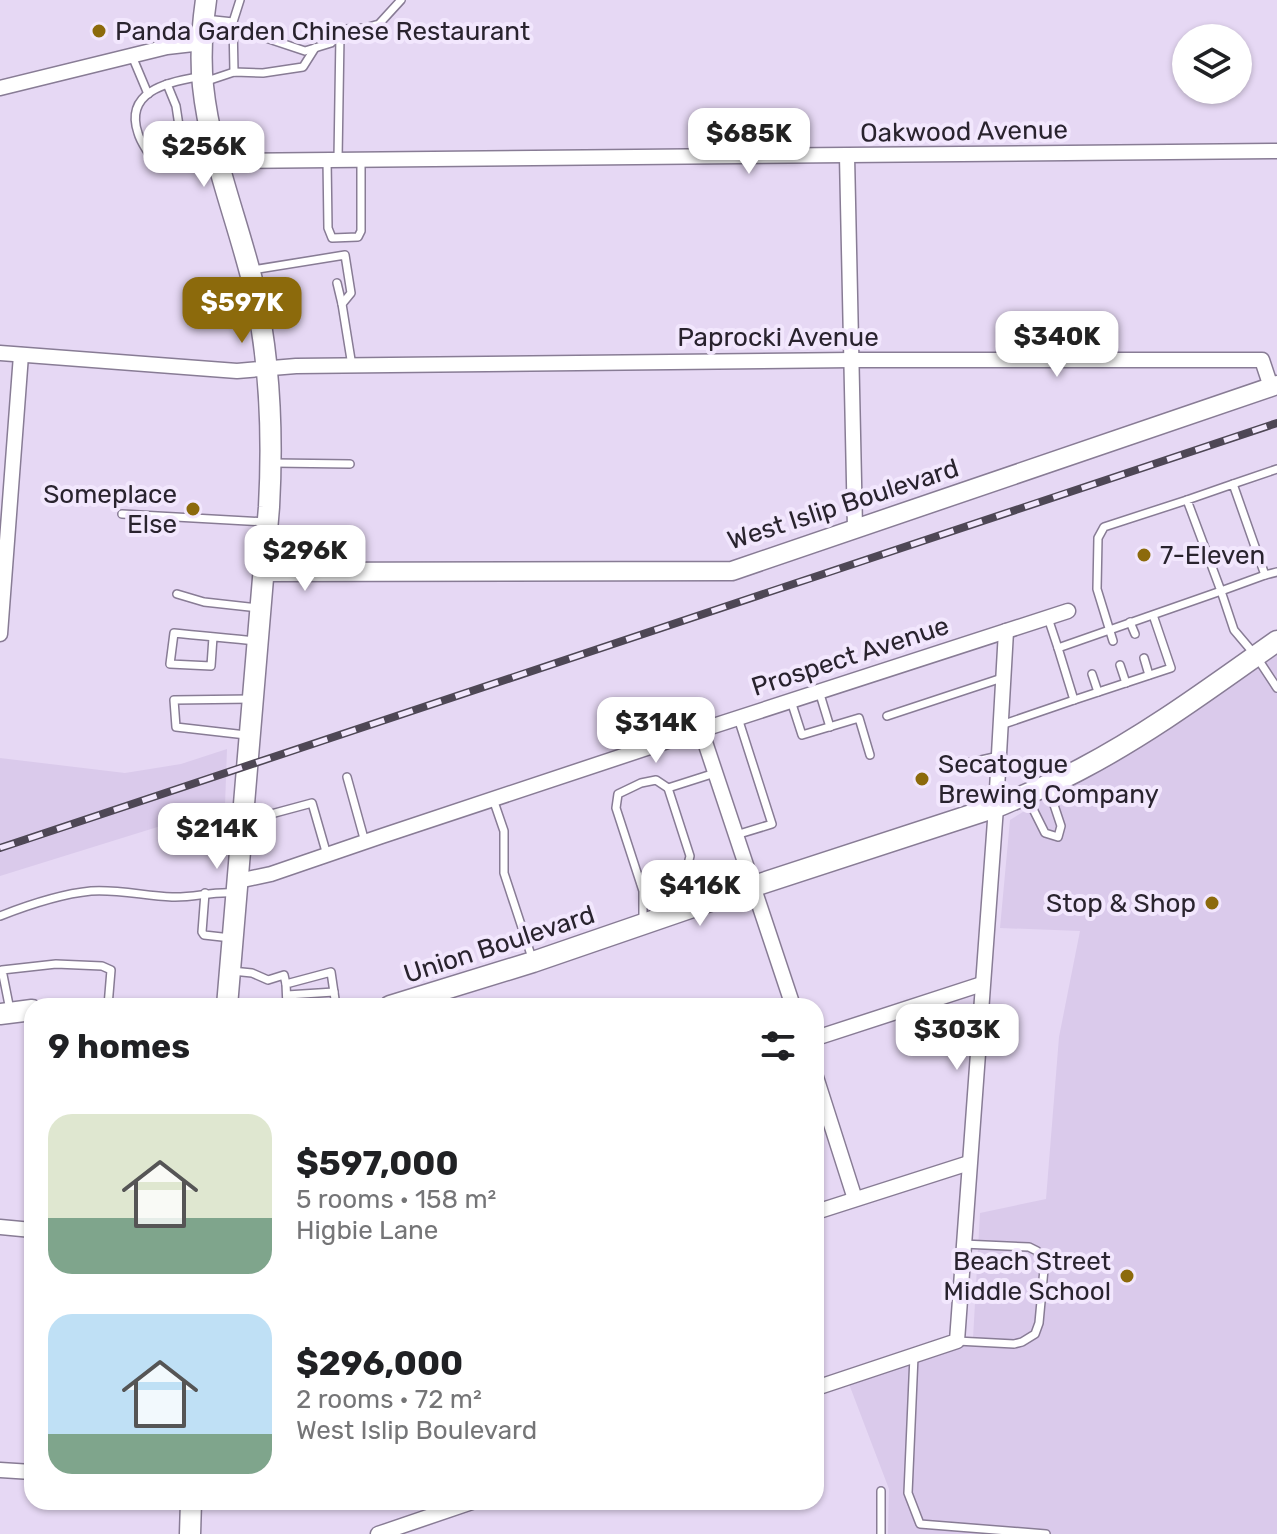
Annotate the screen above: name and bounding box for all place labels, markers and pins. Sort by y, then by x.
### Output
place label: Panda Garden Chinese Restaurant [115,16,530,47]
marker: Panda Garden Chinese Restaurant [90,22,108,40]
pin: $685K [693,108,805,176]
pin: $256K [148,121,260,189]
pin: $597K [186,277,298,345]
pin: $340K [1001,311,1113,379]
place label: Someplace Else [43,479,177,540]
marker: Someplace Else [184,500,202,518]
pin: $296K [249,525,361,593]
place label: 7-Eleven [1160,540,1265,571]
marker: 7-Eleven [1135,546,1153,564]
pin: $314K [600,697,712,765]
place label: Secatogue Brewing Company [938,749,1159,810]
marker: Secatogue Brewing Company [913,770,931,788]
pin: $214K [161,803,273,871]
pin: $416K [644,860,756,928]
place label: Stop & Shop [1046,888,1196,919]
marker: Stop & Shop [1203,894,1221,912]
pin: $303K [901,1004,1013,1072]
place label: Beach Street Middle School [943,1246,1111,1307]
marker: Beach Street Middle School [1118,1267,1136,1285]

